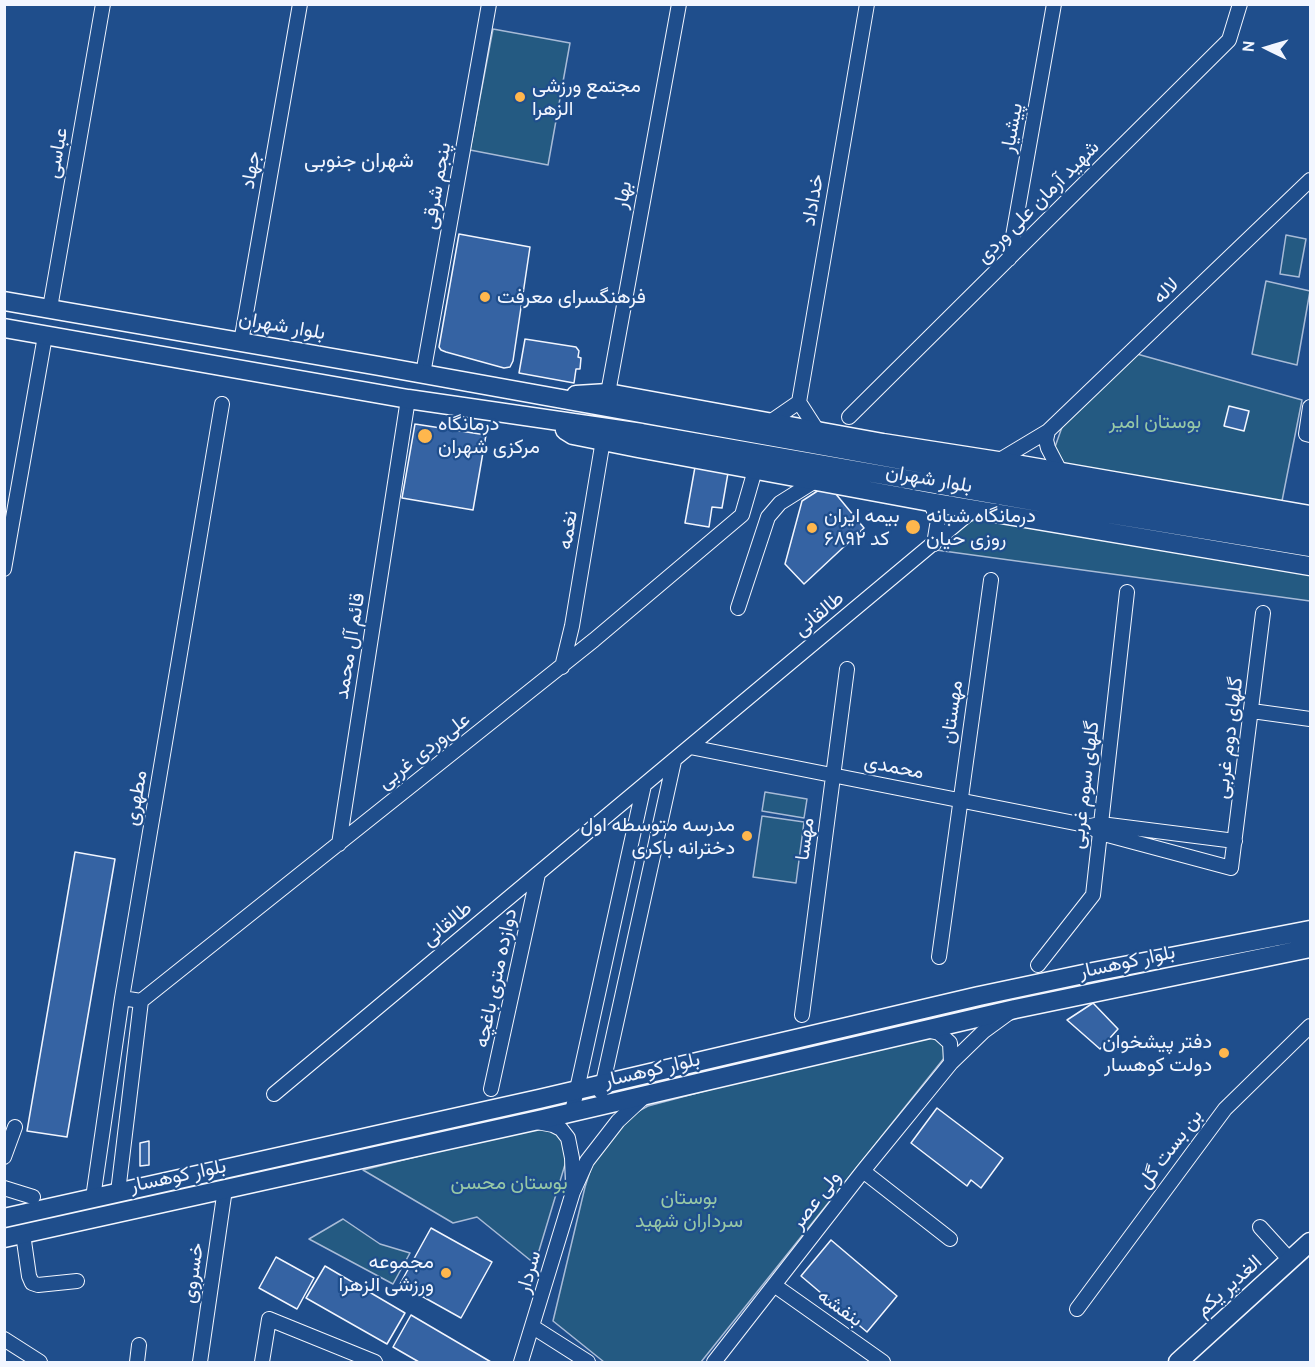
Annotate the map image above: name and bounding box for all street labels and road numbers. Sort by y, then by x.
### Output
street label: پیشیار [996,101,1028,155]
street label: عباسی [41,126,73,180]
street label: شهید آرمان علی وردی [971,135,1105,269]
street label: پنجم شرقی [418,141,456,231]
street label: جهاد [236,149,266,191]
street label: خداداد [797,172,829,228]
street label: بهار [609,179,637,211]
street label: لاله [1148,273,1184,309]
street label: بلوار شهران [237,307,327,345]
street label: بلوار شهران [884,460,974,498]
street label: نغمه [553,509,583,551]
street label: طالقانی [789,586,849,642]
street label: قائم آل محمد [330,591,370,701]
street label: گلهای دوم غربی [1210,676,1248,800]
street label: مهستان [936,679,968,745]
street label: علی‌وردی غربی [373,708,475,794]
street label: گلهای سوم غربی [1065,720,1105,850]
street label: محمدی [862,749,926,785]
street label: مطهری [119,768,153,828]
street label: مهسا [790,816,820,862]
street label: طالقانی [417,896,477,952]
street label: دوازده متری باغچه [470,906,522,1050]
street label: بلوار کوهسار [1077,940,1177,984]
street label: بلوار کوهسار [602,1047,702,1093]
street label: بن بست گل [1132,1105,1208,1193]
street label: بلوار کوهسار [128,1154,228,1198]
street label: ولی عصر [786,1166,846,1234]
street label: خسروی [177,1241,209,1305]
street label: سردار [512,1248,546,1296]
street label: الغدیر یکم [1191,1250,1267,1322]
street label: بنفشه [813,1284,867,1332]

